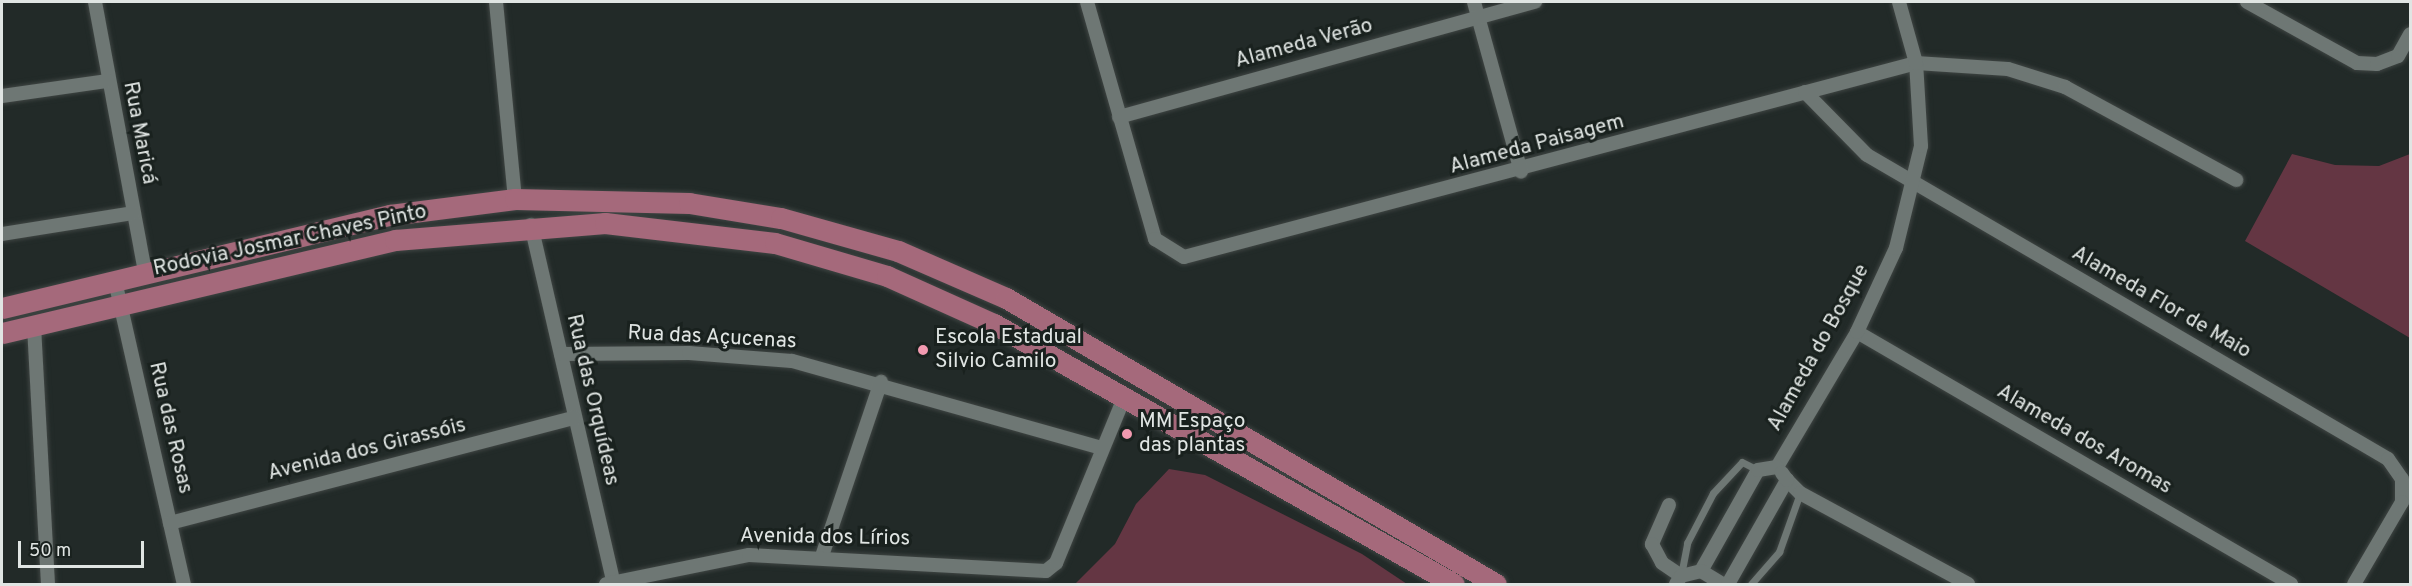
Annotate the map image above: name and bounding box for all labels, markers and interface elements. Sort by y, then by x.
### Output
street label: Alameda Verão [1232,13,1376,75]
street label: Rua Maricá [117,79,161,187]
street label: Alameda Paisagem [1447,110,1627,180]
street label: Rodovia Josmar Chaves Pinto [151,200,429,282]
street label: Alameda Flor de Maio [2067,241,2255,365]
street label: Alameda do Bosque [1763,260,1875,436]
street label: Rua das Orquídeas [560,312,624,488]
street label: Rua das Açucenas [626,321,798,355]
place label: Escola Estadual Silvio Camilo [935,325,1082,375]
marker: Escola Estadual Silvio Camilo [916,343,930,357]
street label: Rua das Rosas [143,360,197,496]
street label: Alameda dos Aromas [1992,379,2176,501]
place label: MM Espaço das plantas [1139,409,1246,459]
street label: Avenida dos Girassóis [265,413,469,487]
marker: MM Espaço das plantas [1120,427,1134,441]
street label: Avenida dos Lírios [740,524,910,552]
scale bar [21,529,147,567]
text: 50 m [29,540,71,563]

